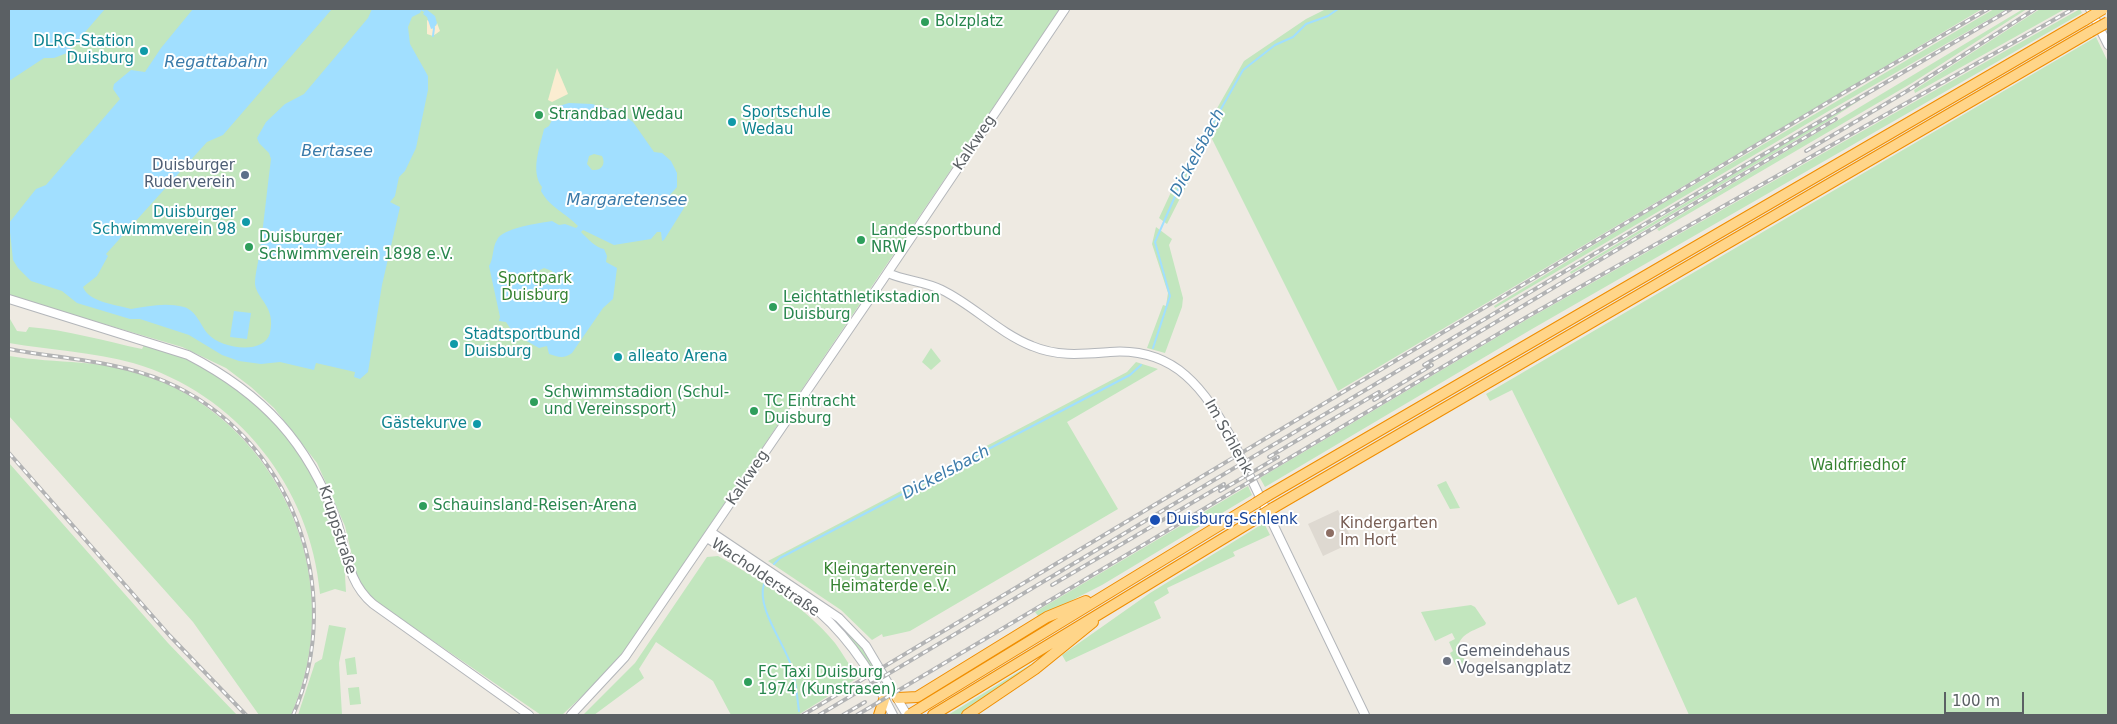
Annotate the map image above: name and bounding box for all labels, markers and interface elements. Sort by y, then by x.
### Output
place label: Bolzplatz [935,13,1003,31]
marker: Bolzplatz [919,16,931,28]
place label: DLRG-Station Duisburg [33,33,134,68]
marker: DLRG-Station Duisburg [138,45,150,57]
water label: Regattabahn [164,53,268,73]
place label: Sportschule Wedau [742,104,831,139]
place label: Strandbad Wedau [549,106,683,124]
water label: Dickelsbach [1167,106,1229,200]
marker: Strandbad Wedau [533,109,545,121]
street label: Kalkweg [950,112,1000,174]
marker: Sportschule Wedau [726,116,738,128]
water label: Bertasee [301,142,373,162]
place label: Duisburger Ruderverein [144,157,235,192]
marker: Duisburger Ruderverein [239,169,251,181]
water label: Margaretensee [567,191,687,211]
place label: Duisburger Schwimmverein 98 [92,204,236,239]
marker: Duisburger Schwimmverein 98 [240,216,252,228]
place label: Landessportbund NRW [871,222,1001,257]
place label: Duisburger Schwimmverein 1898 e.V. [259,229,454,264]
marker: Landessportbund NRW [855,234,867,246]
marker: Duisburger Schwimmverein 1898 e.V. [243,241,255,253]
park label: Sportpark Duisburg [498,270,572,305]
place label: Leichtathletikstadion Duisburg [783,289,940,324]
marker: Leichtathletikstadion Duisburg [767,301,779,313]
place label: Stadtsportbund Duisburg [464,326,581,361]
marker: Stadtsportbund Duisburg [448,338,460,350]
place label: alleato Arena [628,348,728,366]
marker: alleato Arena [612,351,624,363]
place label: Schwimmstadion (Schul- und Vereinssport) [544,384,729,419]
place label: TC Eintracht Duisburg [764,393,856,428]
marker: Schwimmstadion (Schul- und Vereinssport) [528,396,540,408]
street label: Im Schlenk [1200,396,1256,478]
marker: TC Eintracht Duisburg [748,405,760,417]
place label: Gästekurve [381,415,467,433]
marker: Gästekurve [471,418,483,430]
water label: Dickelsbach [899,442,993,504]
street label: Kalkweg [723,447,773,509]
park label: Waldfriedhof [1810,457,1906,475]
street label: Kruppstraße [314,483,360,577]
place label: Schauinsland-Reisen-Arena [433,497,637,515]
marker: Schauinsland-Reisen-Arena [417,500,429,512]
place label: Duisburg-Schlenk [1166,511,1298,529]
marker: Duisburg-Schlenk [1148,513,1162,527]
place label: Kindergarten Im Hort [1340,515,1438,550]
marker: Kindergarten Im Hort [1324,527,1336,539]
street label: Wacholderstraße [707,535,823,621]
park label: Kleingartenverein Heimaterde e.V. [823,561,957,596]
place label: Gemeindehaus Vogelsangplatz [1457,643,1571,678]
marker: Gemeindehaus Vogelsangplatz [1441,655,1453,667]
place label: FC Taxi Duisburg 1974 (Kunstrasen) [758,664,896,699]
marker: FC Taxi Duisburg 1974 (Kunstrasen) [742,676,754,688]
scale bar [1947,682,2027,714]
text: 100 m [1952,692,2000,710]

